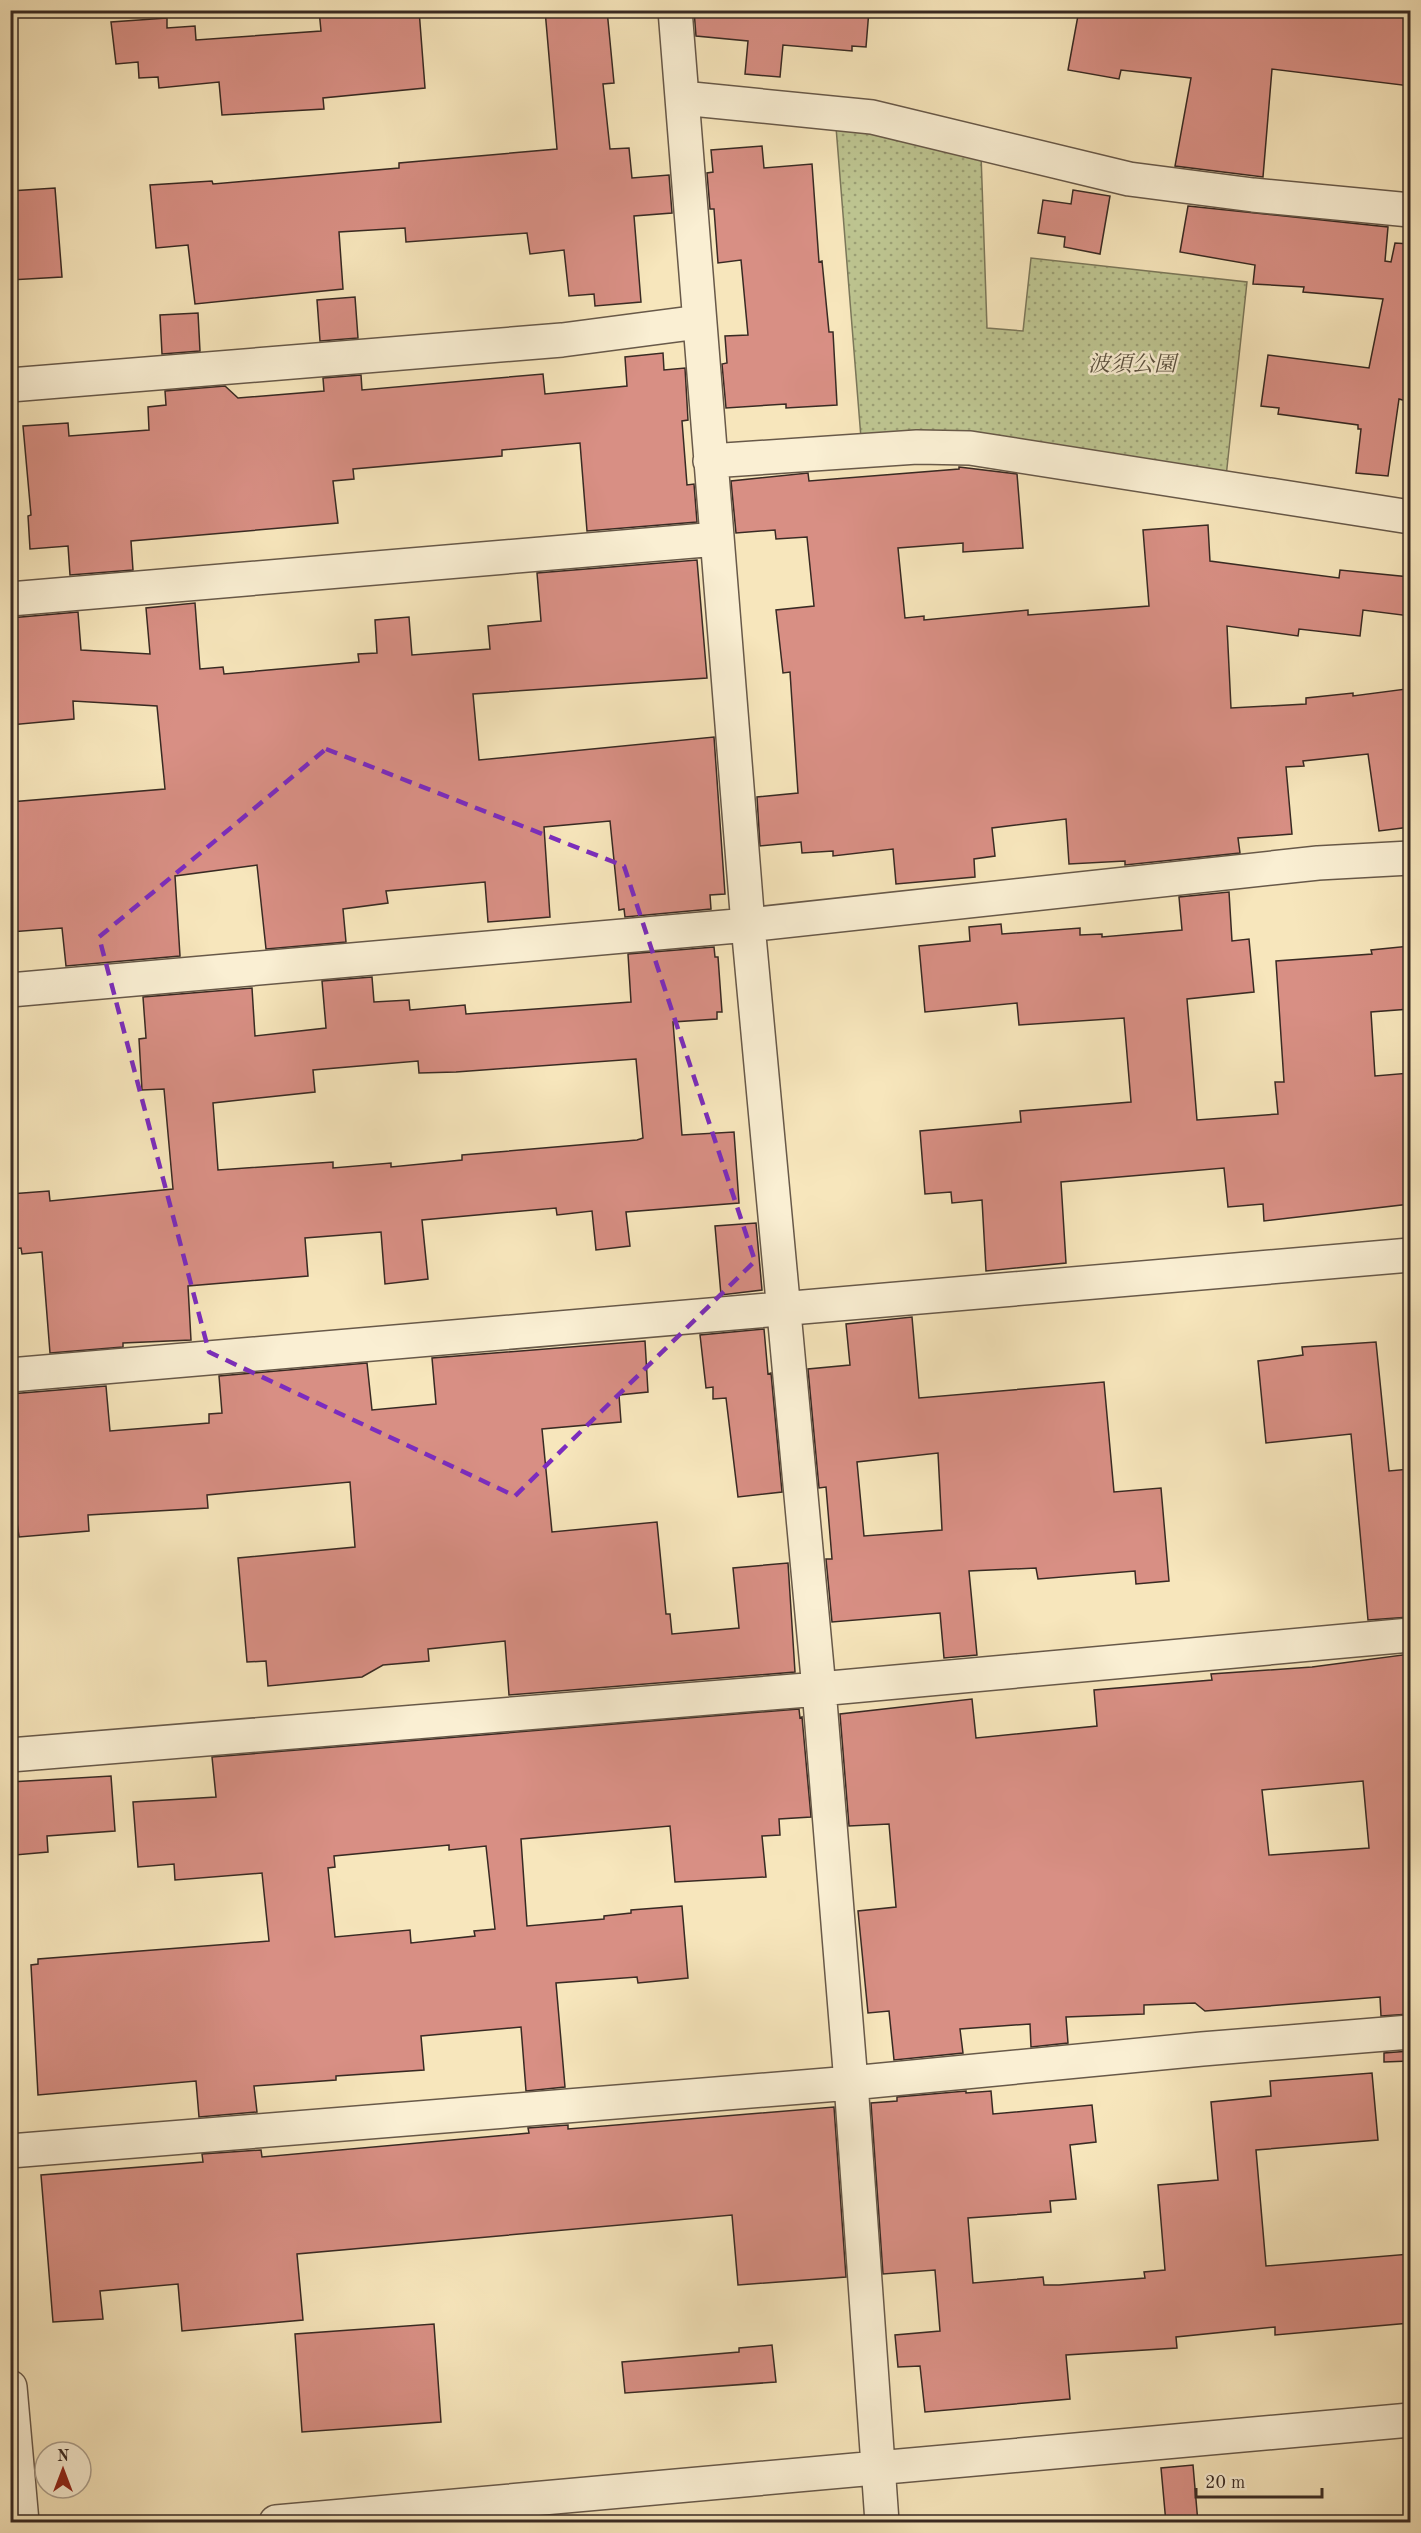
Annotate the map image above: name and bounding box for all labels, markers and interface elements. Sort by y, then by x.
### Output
park label: 波須公園 [1088,352,1179,376]
north arrow [33,2440,93,2500]
text: N [57,2449,70,2465]
scale bar [1196,2461,1322,2499]
text: 20 m [1205,2474,1245,2492]

